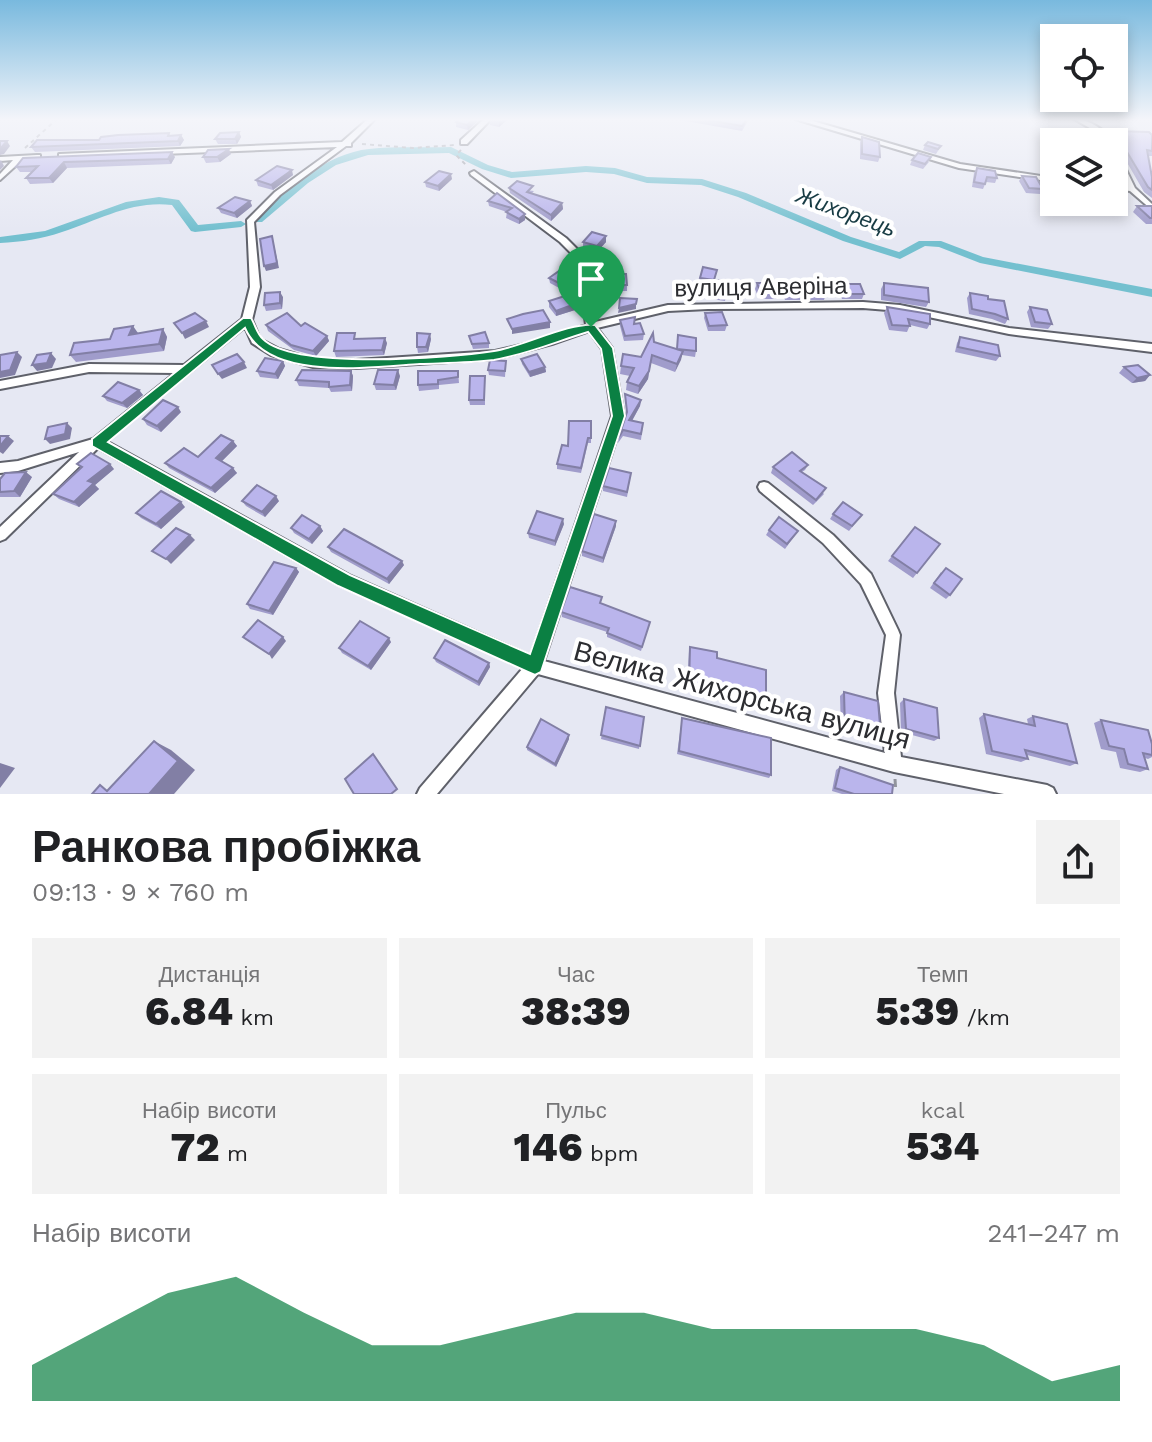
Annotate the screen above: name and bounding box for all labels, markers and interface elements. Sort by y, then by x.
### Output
map controls [1040,24,1128,216]
button: locate [1040,24,1128,112]
button: layers [1040,128,1128,216]
water label: Жихорець [792,182,899,242]
pin [557,245,625,327]
icon: arrive [569,257,613,301]
street label: вулиця Аверіна [674,271,848,303]
street label: Велика Жихорська вулиця [570,634,914,756]
button: share [1036,820,1120,904]
text: Ранкова пробіжка [32,821,420,873]
text: 09:13 · 9 × 760 m [32,877,249,907]
text: Дистанція [158,962,260,987]
text: Час [557,962,595,987]
text: Темп [917,962,968,987]
text: 6.84 [145,988,233,1035]
text: 38:39 [521,988,631,1035]
text: 5:39 [875,988,959,1035]
text: km [233,1005,274,1030]
text: /km [959,1005,1010,1030]
text: Набір висоти [142,1098,277,1123]
text: Пульс [545,1098,607,1123]
text: kcal [921,1098,964,1123]
text: 534 [906,1123,979,1170]
text: 72 [171,1124,220,1171]
text: 146 [513,1124,582,1171]
text: m [220,1141,248,1166]
text: bpm [582,1141,639,1166]
text: Набір висоти [32,1218,191,1248]
text: 241–247 m [987,1218,1120,1248]

